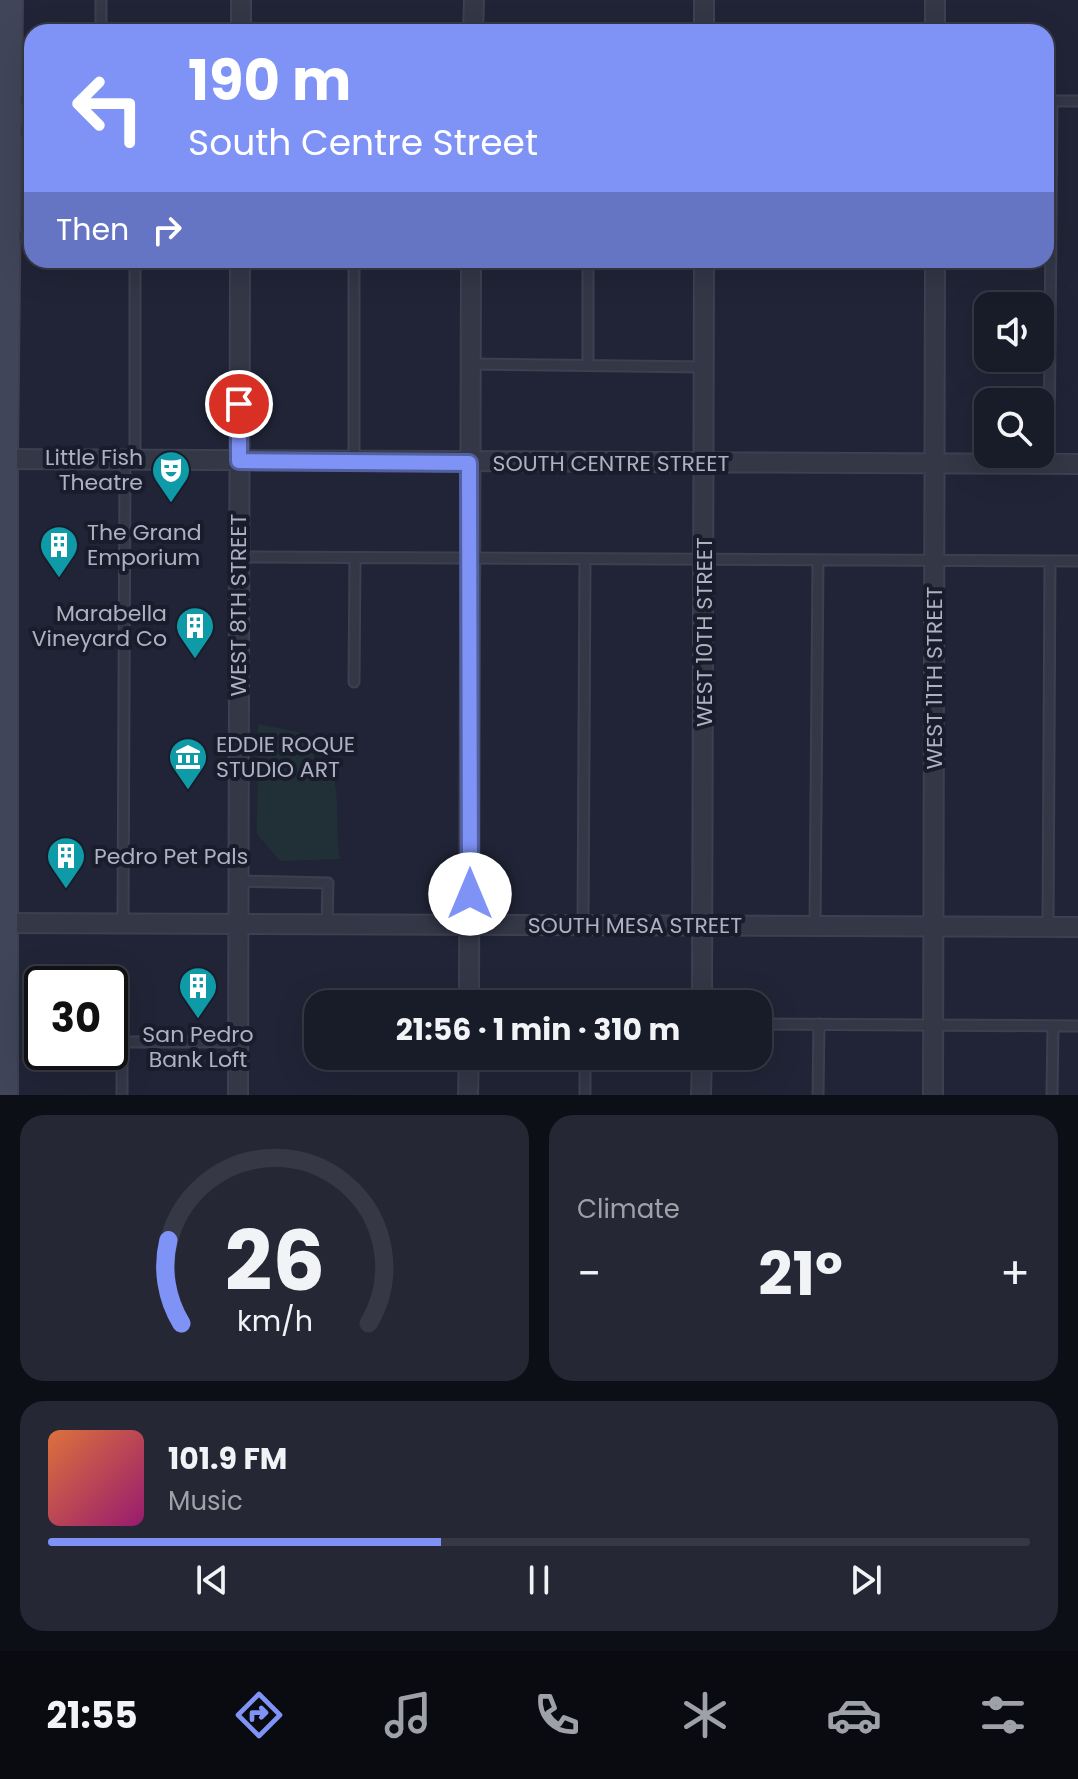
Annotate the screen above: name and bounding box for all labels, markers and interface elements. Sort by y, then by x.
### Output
text: 190 m [188,41,351,120]
icon: left [56,56,160,160]
text: South Centre Street [188,117,538,168]
text: Then [56,208,129,251]
icon: right [145,208,189,252]
map controls [974,292,1054,468]
button: sound [974,292,1054,372]
pin [205,370,273,438]
icon: arrive [217,382,261,426]
button: search [974,388,1054,468]
place label: Little Fish Theatre [45,442,143,498]
street label: SOUTH CENTRE STREET [493,448,730,479]
theatre icon: Little Fish Theatre [150,449,192,504]
street label: WEST 8TH STREET [223,513,254,697]
place label: The Grand Emporium [87,517,202,573]
building icon: The Grand Emporium [38,524,80,579]
street label: WEST 10TH STREET [689,537,720,727]
street label: WEST 11TH STREET [919,586,950,770]
place label: Marabella Vineyard Co [32,598,167,654]
building icon: Marabella Vineyard Co [174,605,216,660]
place label: EDDIE ROQUE STUDIO ART [216,729,355,785]
museum icon: EDDIE ROQUE STUDIO ART [167,736,209,791]
building icon: Pedro Pet Pals [45,835,87,890]
place label: Pedro Pet Pals [94,841,248,872]
position arrow [428,852,512,936]
street label: SOUTH MESA STREET [528,910,742,941]
building icon: San Pedro Bank Loft [177,965,219,1020]
speed limit sign: 30 [24,966,128,1070]
text: 21:56 · 1 min · 310 m [396,1008,680,1051]
place label: San Pedro Bank Loft [142,1019,254,1075]
text: Climate [577,1191,680,1227]
text: 26 [224,1203,325,1319]
text: 21° [758,1232,843,1316]
text: − [577,1243,601,1304]
text: + [1000,1243,1030,1304]
text: km/h [236,1301,313,1341]
text: 101.9 FM [168,1437,287,1480]
text: Music [168,1483,243,1519]
icon: previous [190,1558,234,1602]
icon: pause [517,1558,561,1602]
icon: next [844,1558,888,1602]
icon: directions [231,1687,287,1743]
icon: music [380,1687,436,1743]
icon: phone [529,1687,585,1743]
icon: climate [677,1687,733,1743]
icon: car [826,1687,882,1743]
icon: filters [975,1687,1031,1743]
text: 21:55 [46,1690,138,1741]

